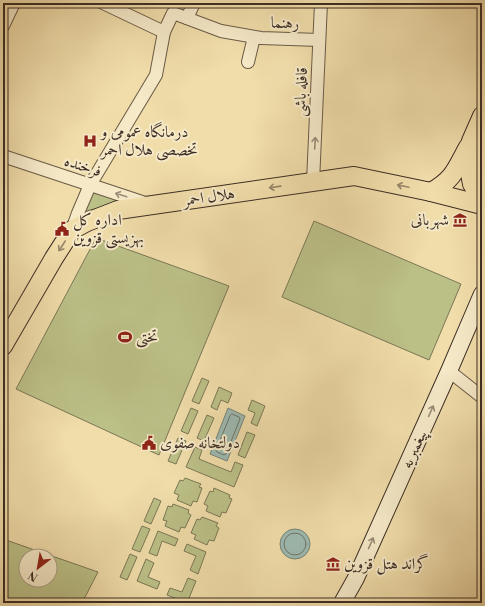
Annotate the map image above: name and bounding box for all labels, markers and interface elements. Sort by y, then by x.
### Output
street label: رهنما [270,13,300,33]
street label: قافله باشی [290,67,313,117]
place label: درمانگاه عمومی و تخصصی هلال احمر [99,121,198,161]
hospital icon: درمانگاه عمومی و تخصصی هلال احمر [82,133,98,149]
one-way arrow [311,137,318,150]
street label: فرخنده [62,151,104,181]
one-way arrow [397,182,410,190]
street label: هلال احمر [180,183,236,211]
one-way arrow [269,183,282,191]
one-way arrow [115,191,128,198]
place label: اداره کل بهزیستی قزوین [73,210,144,249]
place label: شهربانی [411,210,449,230]
museum icon: شهربانی [452,212,468,228]
public building icon: اداره کل بهزیستی قزوین [54,221,70,237]
one-way arrow [57,240,65,252]
place label: تختی [136,327,158,348]
sports icon: تختی [117,329,133,345]
one-way arrow [428,406,435,418]
street label: پیغمبریه [397,426,433,472]
place label: دولتخانه صفوی [160,433,240,453]
public building icon: دولتخانه صفوی [141,435,157,451]
one-way arrow [368,537,376,549]
north arrow [18,548,58,588]
place label: گراند هتل قزوین [344,553,429,575]
museum icon: گراند هتل قزوین [325,556,341,572]
text: N [26,567,41,584]

